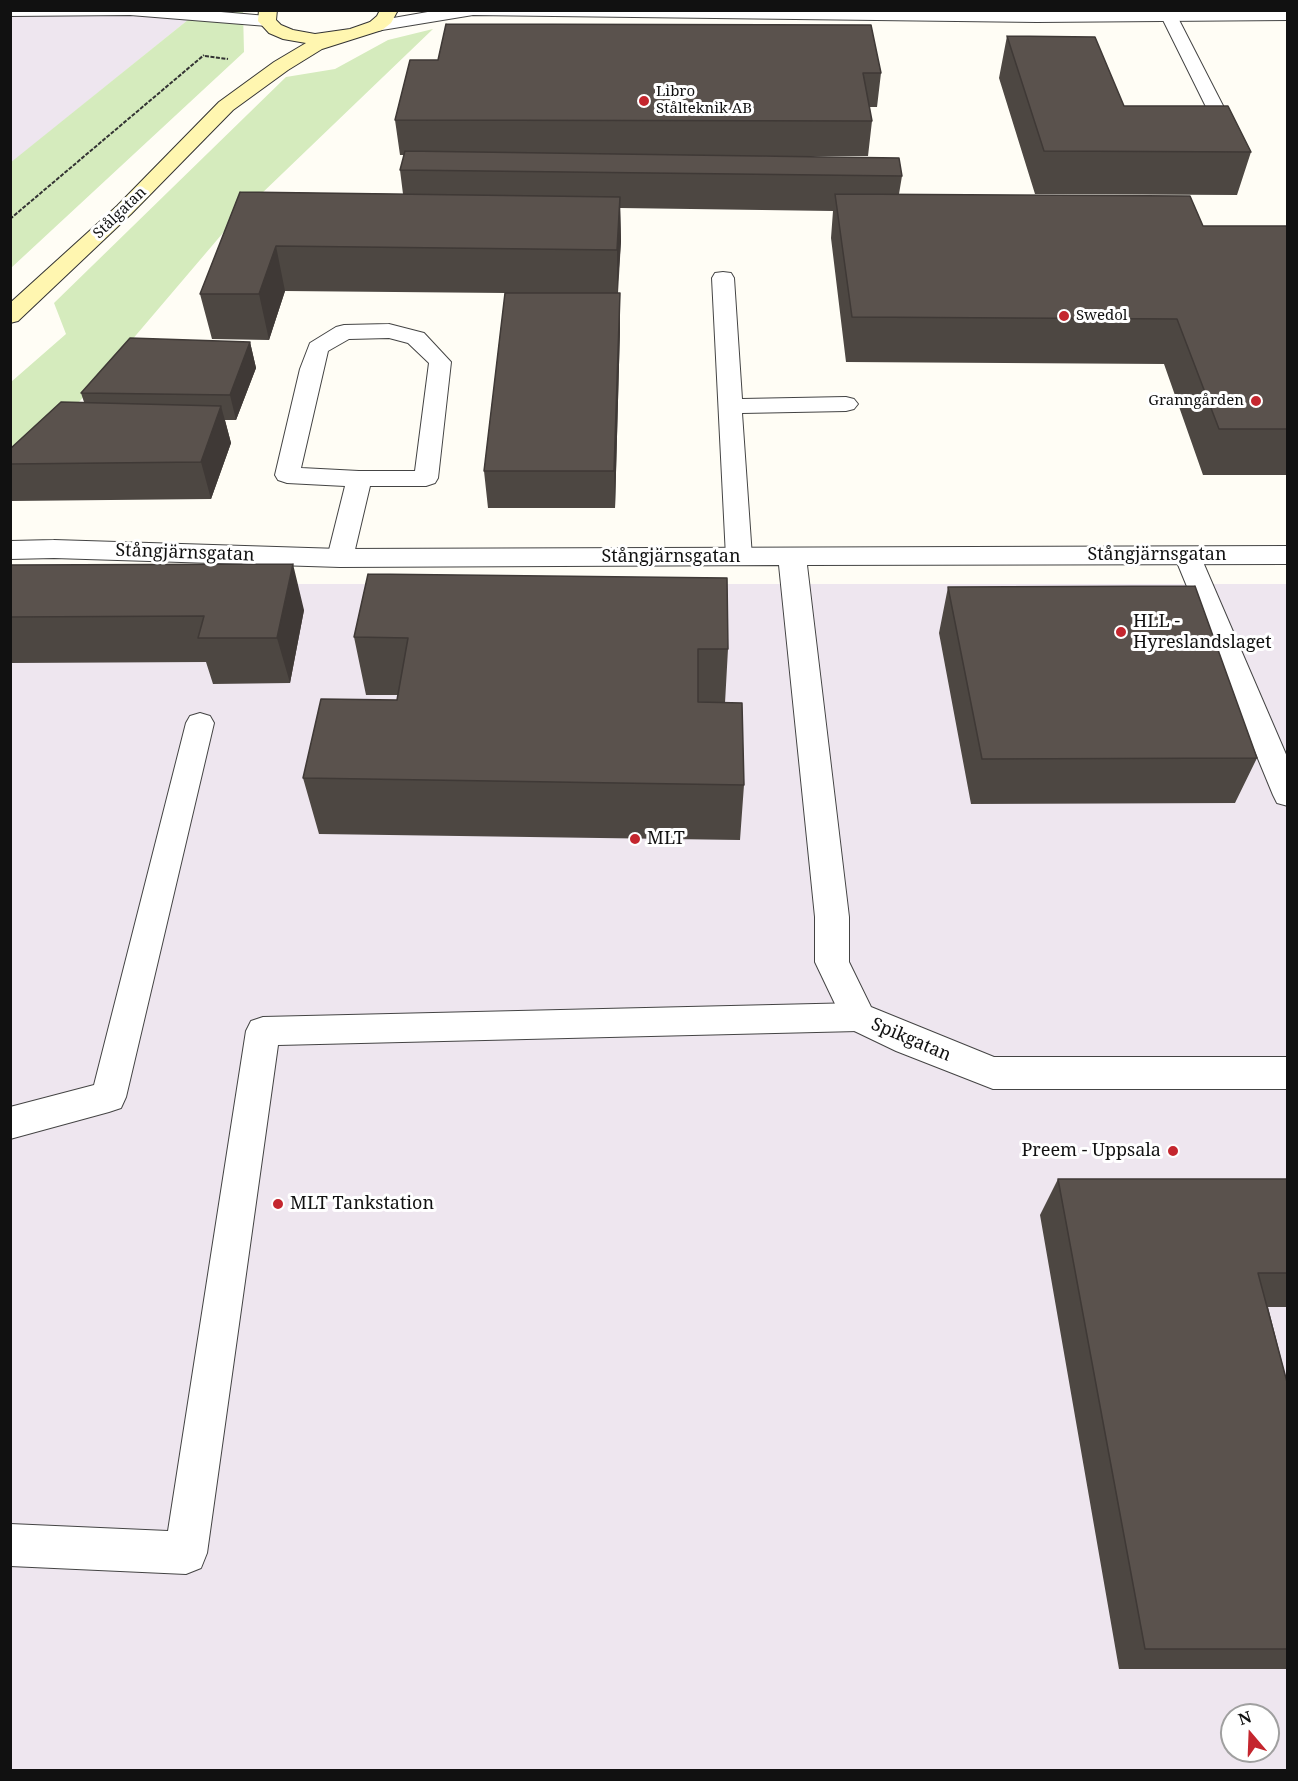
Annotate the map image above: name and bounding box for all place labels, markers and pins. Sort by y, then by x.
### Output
place label: Libro Stålteknik AB [656,83,752,118]
marker: Libro Stålteknik AB [637,94,651,108]
place label: Swedol [1076,307,1127,325]
marker: Swedol [1057,309,1071,323]
place label: Granngården [1148,392,1244,410]
marker: Granngården [1249,394,1263,408]
place label: HLL - Hyreslandslaget [1133,611,1272,654]
marker: HLL - Hyreslandslaget [1114,625,1128,639]
place label: MLT [647,828,685,850]
marker: MLT [628,832,642,846]
place label: Preem - Uppsala [1021,1140,1161,1162]
marker: Preem - Uppsala [1166,1144,1180,1158]
place label: MLT Tankstation [290,1193,434,1215]
marker: MLT Tankstation [271,1197,285,1211]

